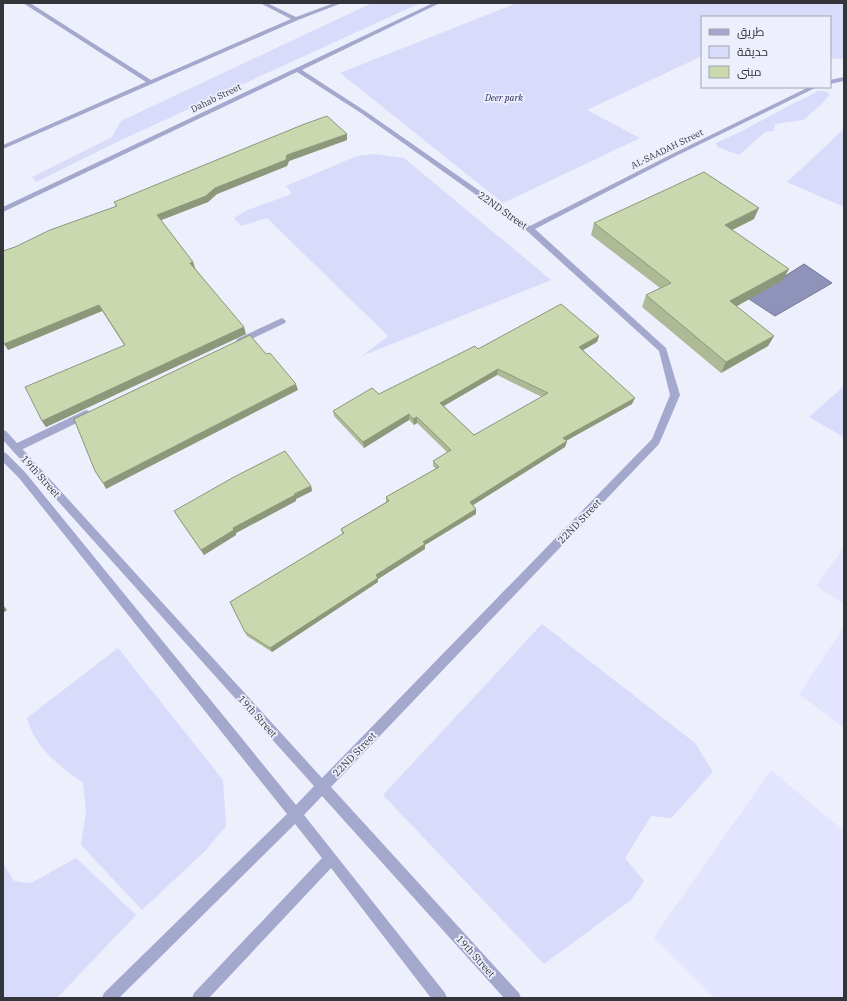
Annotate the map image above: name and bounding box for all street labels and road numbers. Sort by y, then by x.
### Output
street label: Dahab Street [189,81,243,114]
street label: AL-SAADAH Street [629,126,705,171]
street label: 22ND Street [476,189,530,232]
street label: 19th Street [18,453,63,500]
street label: 22ND Street [555,496,604,546]
street label: 19th Street [235,693,280,740]
street label: 22ND Street [330,729,379,779]
street label: 19th Street [453,933,498,980]

